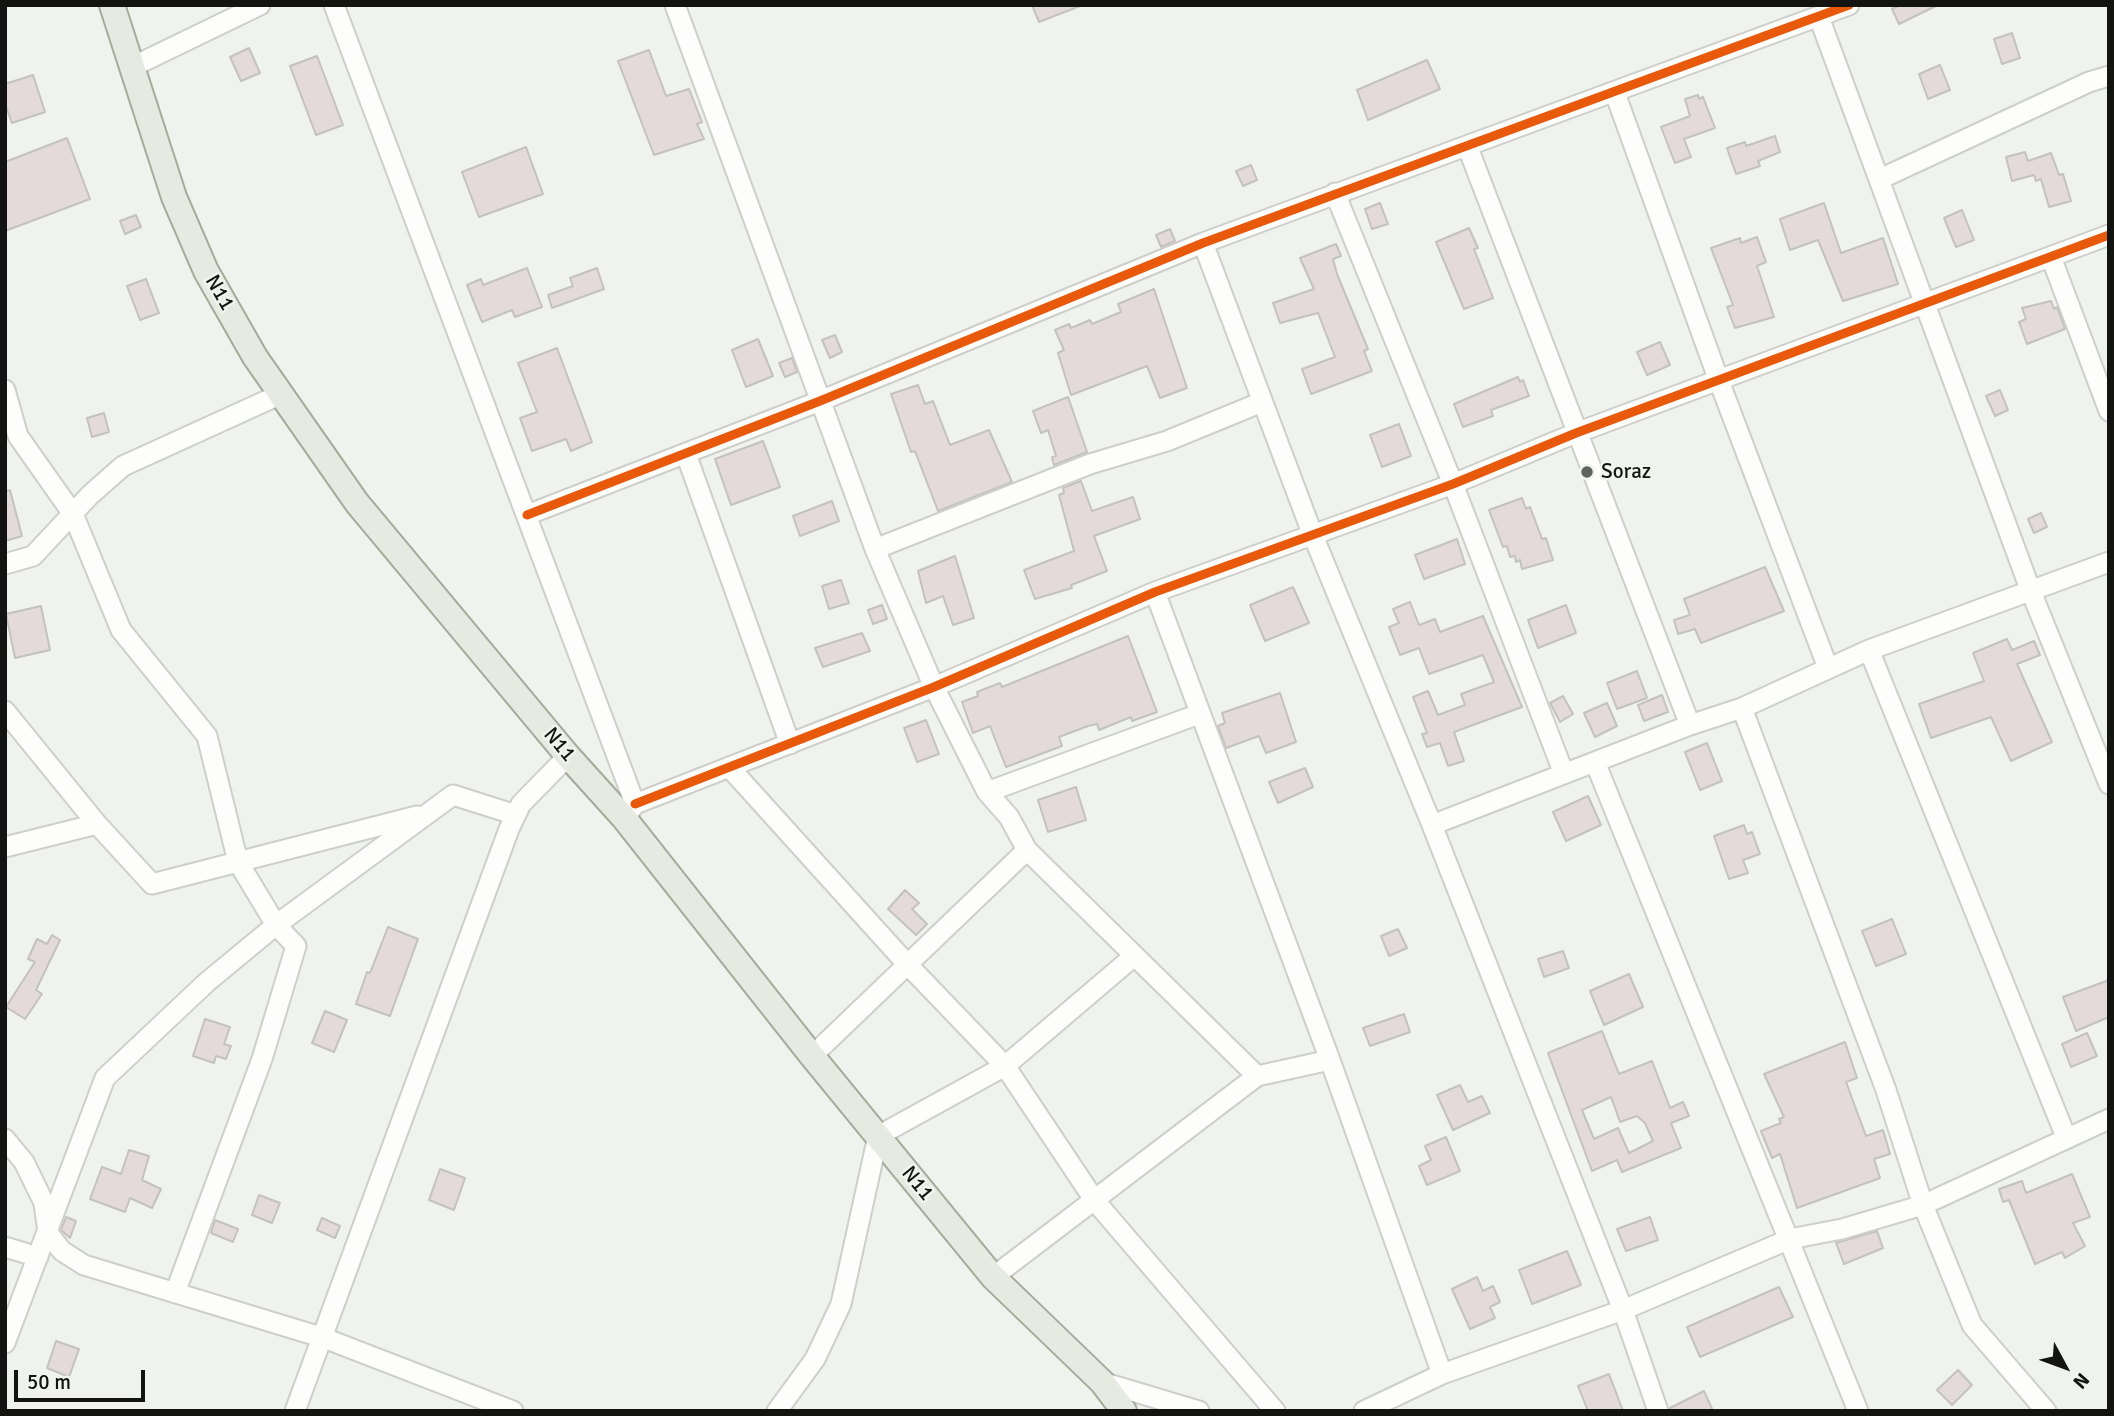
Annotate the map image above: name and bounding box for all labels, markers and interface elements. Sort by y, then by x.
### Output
street label: N11 [199,271,239,315]
place label: Soraz [1601,459,1651,485]
marker: Soraz [1579,464,1595,480]
street label: N11 [537,723,581,767]
street label: N11 [896,1162,938,1206]
north arrow [2030,1332,2100,1402]
scale bar [18,1356,149,1400]
text: N [2067,1368,2094,1394]
text: 50 m [27,1369,71,1395]

